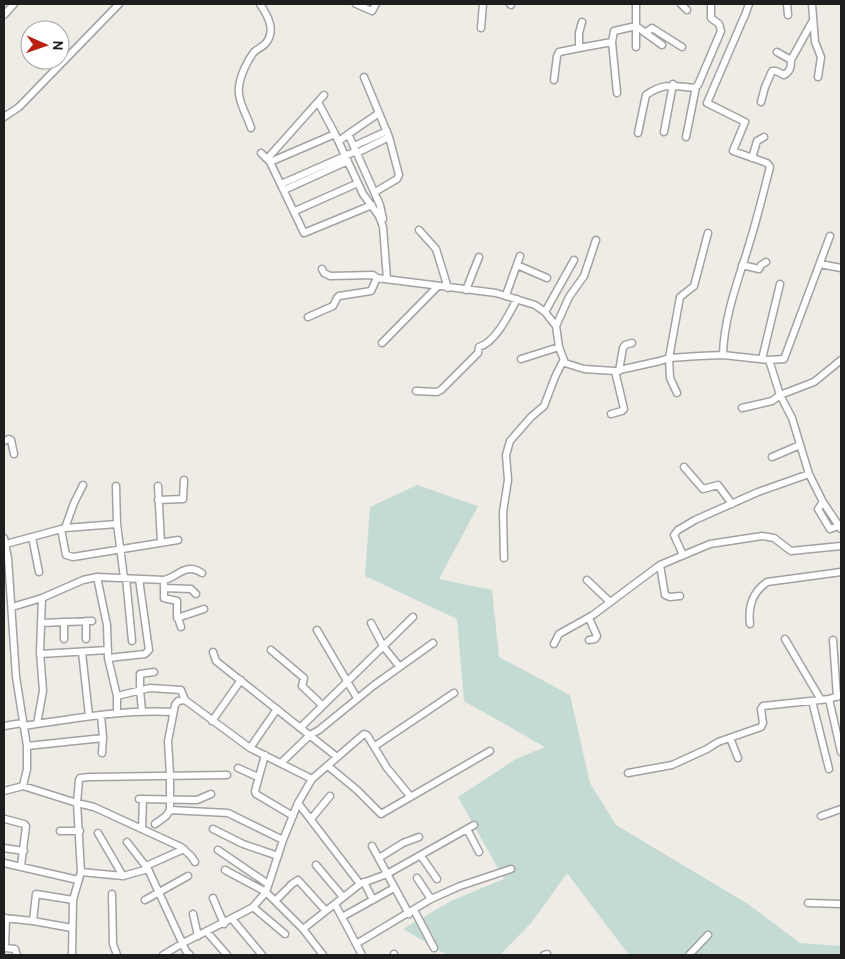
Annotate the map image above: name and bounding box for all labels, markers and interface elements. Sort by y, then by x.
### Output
north arrow [20,20,70,70]
text: N [48,40,65,51]

